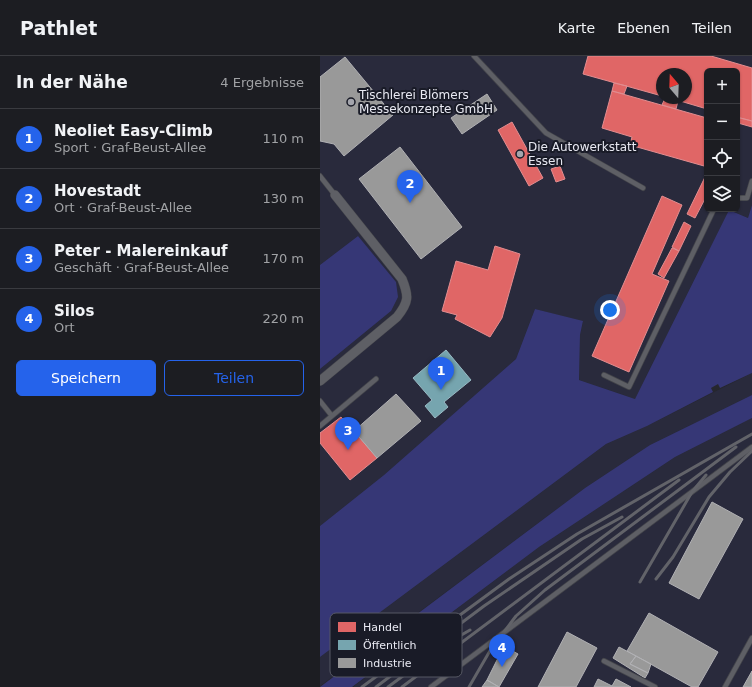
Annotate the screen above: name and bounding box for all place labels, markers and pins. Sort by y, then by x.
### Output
place label: Tischlerei Blömers Messekonzepte GmbH [358,88,493,116]
marker: Tischlerei Blömers Messekonzepte GmbH [346,97,356,107]
place label: Die Autowerkstatt Essen [528,140,637,168]
marker: Die Autowerkstatt Essen [515,149,525,159]
pin: 2 [397,170,423,203]
pin: 1 [428,357,454,390]
pin: 3 [335,417,361,450]
pin: 4 [489,634,515,667]

